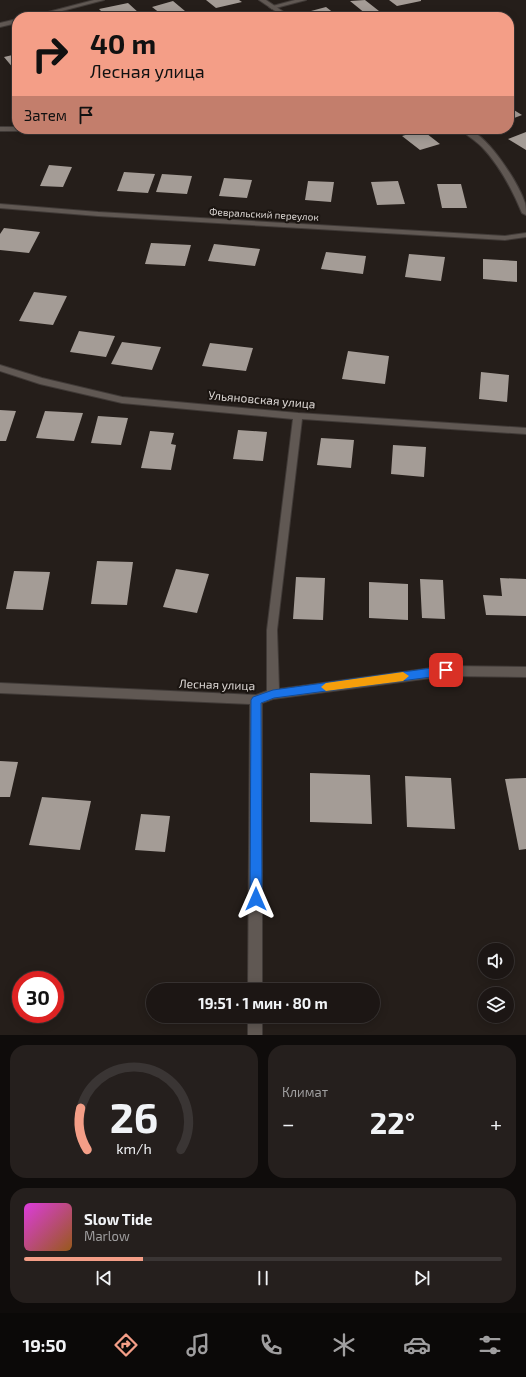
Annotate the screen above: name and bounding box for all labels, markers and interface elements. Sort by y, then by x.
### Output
text: 40 m [90,26,156,60]
icon: right [24,28,76,80]
text: Лесная улица [90,60,205,82]
icon: arrive [75,104,97,126]
text: Затем [24,106,67,124]
street label: Февральский переулок [209,205,320,224]
street label: Ульяновская улица [208,387,316,412]
pin [429,653,463,687]
icon: arrive [435,659,457,681]
street label: Лесная улица [179,676,256,693]
position arrow [235,878,277,920]
map controls [478,943,514,1023]
button: sound [478,943,514,979]
speed limit sign: 30 [12,971,64,1023]
button: layers [478,987,514,1023]
text: 19:51 · 1 мин · 80 m [198,994,328,1012]
text: Климат [282,1084,328,1100]
text: 26 [110,1090,158,1140]
text: 22° [370,1104,415,1140]
text: − [282,1110,295,1136]
text: + [490,1110,502,1136]
text: km/h [116,1139,152,1156]
text: Slow Tide [84,1210,152,1228]
text: Marlow [84,1228,130,1244]
icon: previous [93,1267,115,1289]
icon: pause [252,1267,274,1289]
icon: next [411,1267,433,1289]
icon: directions [112,1331,140,1359]
icon: music [184,1331,212,1359]
icon: phone [257,1331,285,1359]
icon: climate [330,1331,358,1359]
icon: car [403,1331,431,1359]
icon: filters [476,1331,504,1359]
text: 19:50 [22,1334,67,1356]

